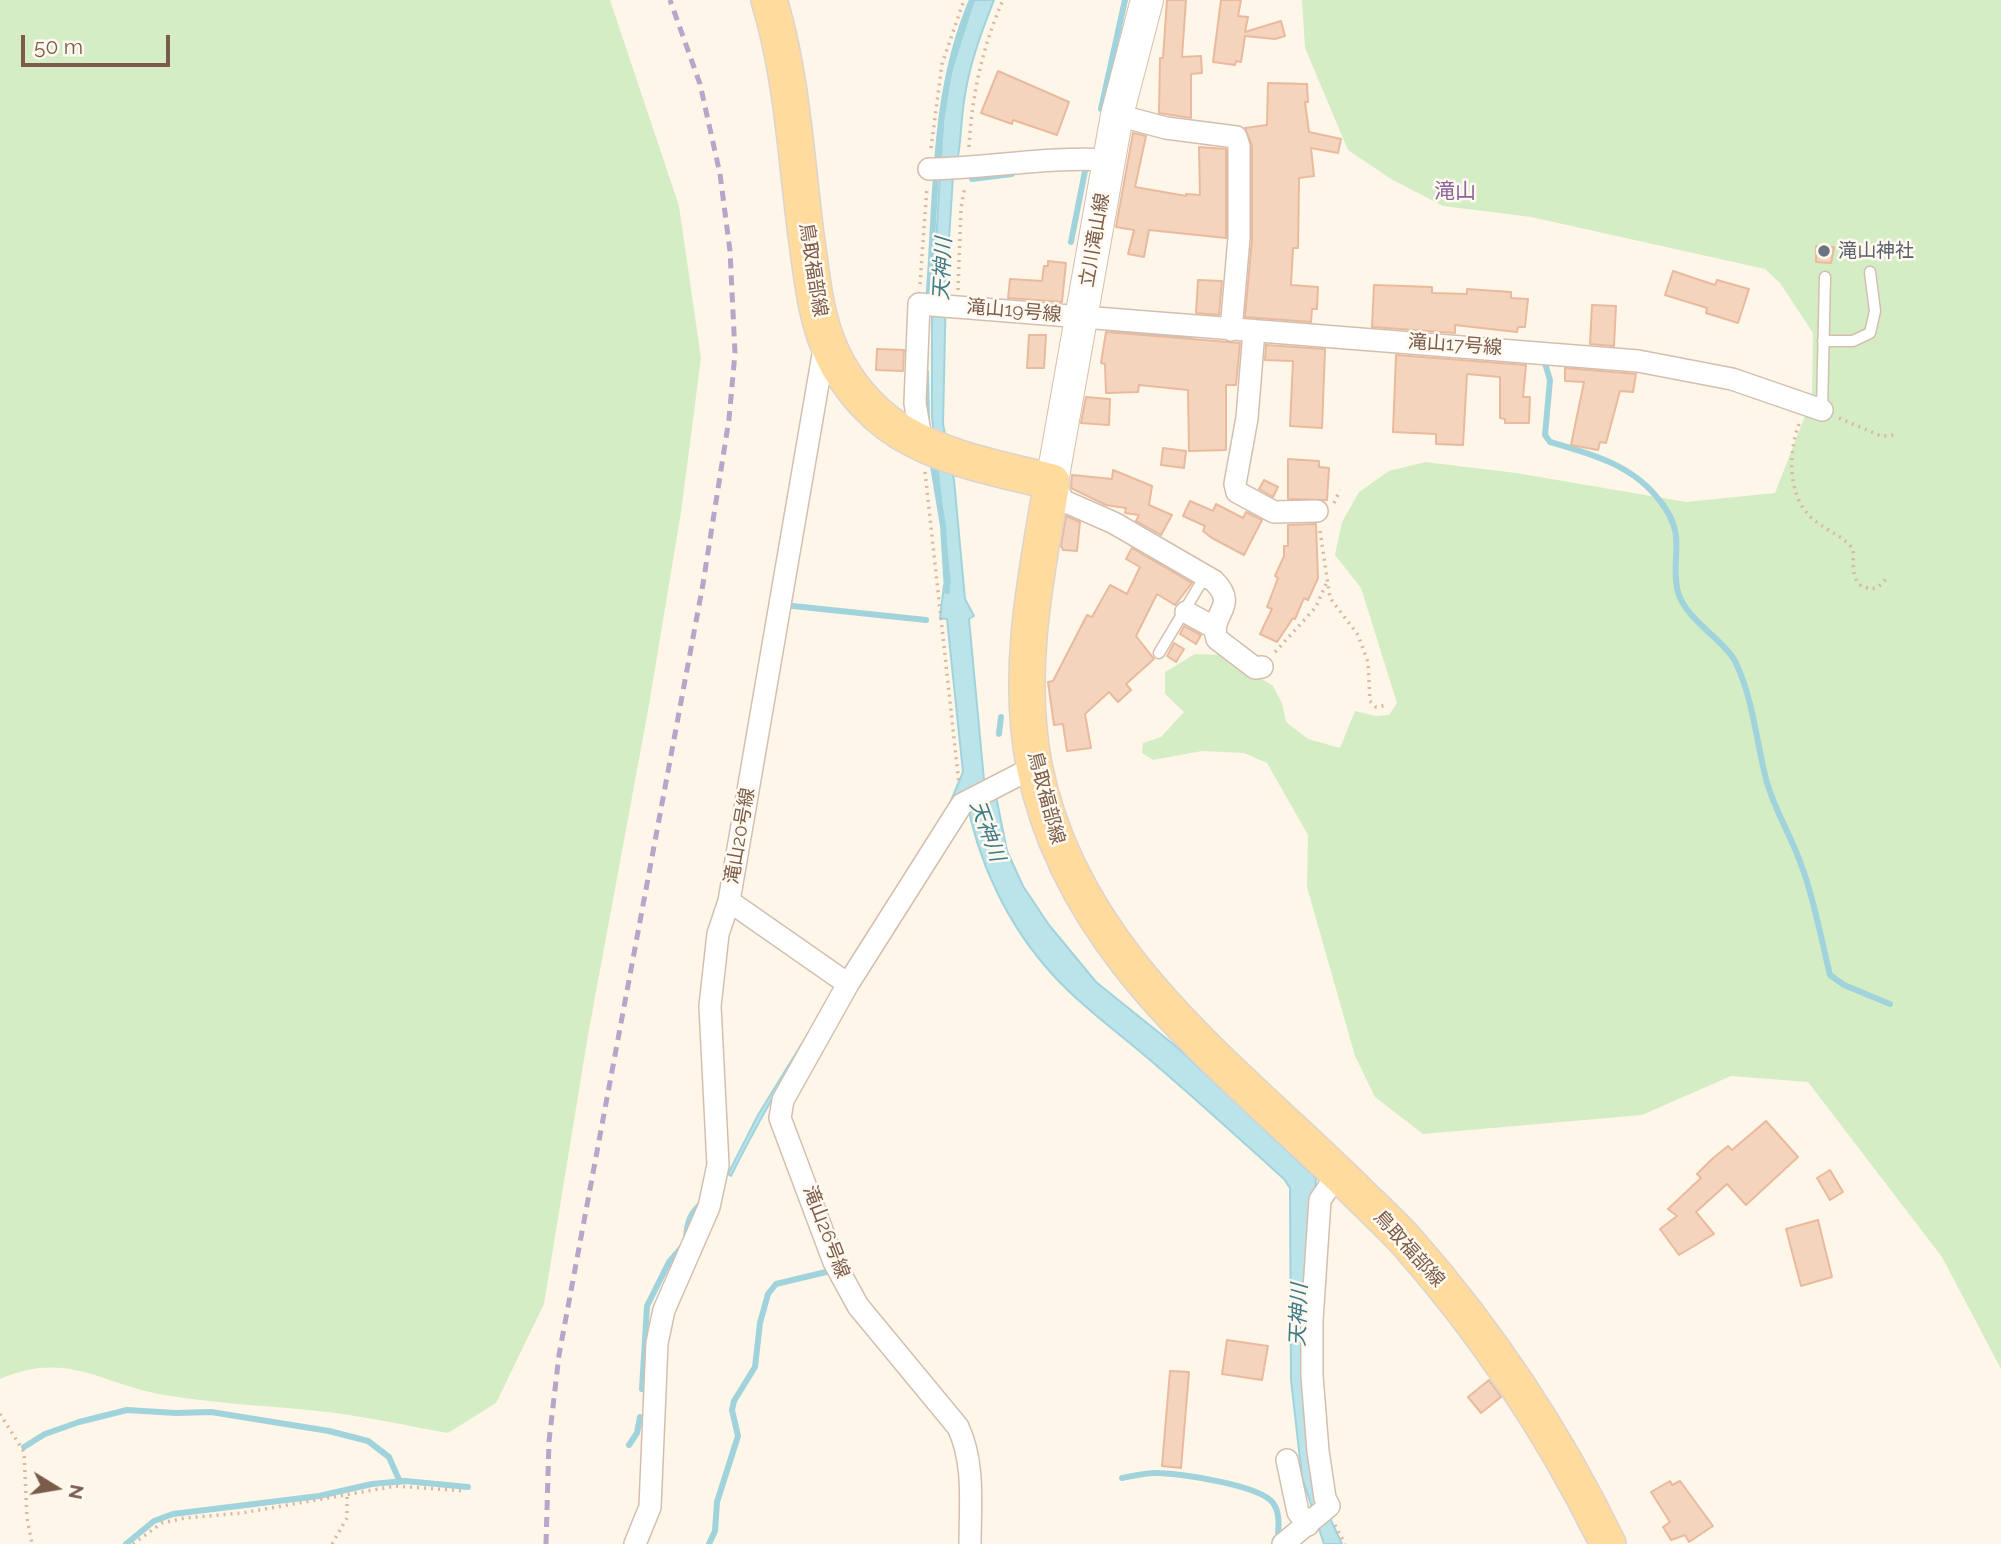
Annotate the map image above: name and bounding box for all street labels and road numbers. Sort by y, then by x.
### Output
street label: 立川滝山線 [1076,191,1114,289]
street label: 鳥取福部線 [794,221,832,319]
street label: 滝山19号線 [966,295,1062,327]
street label: 滝山17号線 [1407,330,1503,360]
street label: 鳥取福部線 [1023,749,1069,847]
street label: 滝山20号線 [720,786,760,886]
street label: 滝山26号線 [798,1182,854,1282]
street label: 鳥取福部線 [1369,1206,1449,1292]

